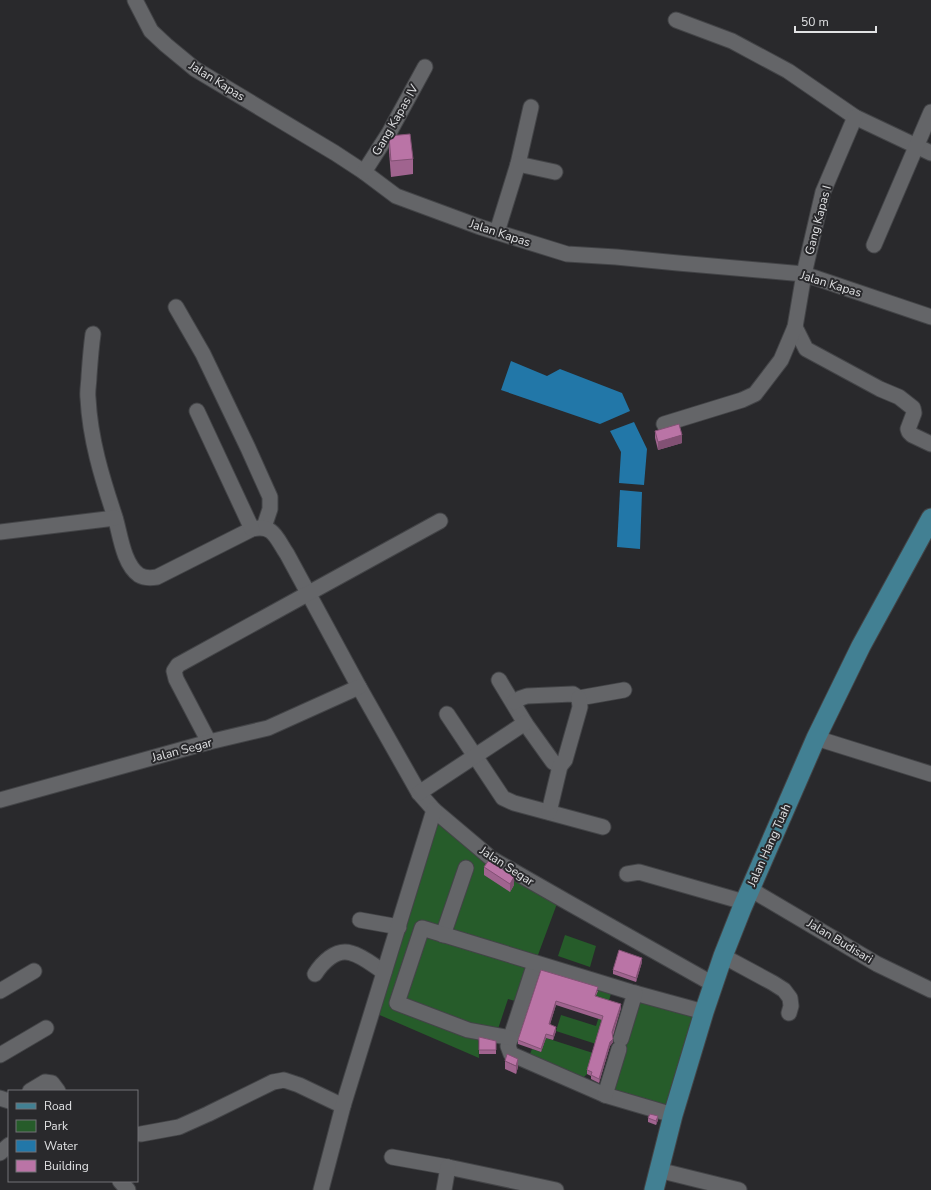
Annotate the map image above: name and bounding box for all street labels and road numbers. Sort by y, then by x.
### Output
street label: Jalan Kapas [185,57,248,105]
street label: Gang Kapas IV [368,81,422,158]
street label: Gang Kapas I [801,184,835,256]
street label: Jalan Kapas [467,215,533,250]
street label: Jalan Kapas [798,267,864,301]
street label: Jalan Segar [149,734,214,766]
street label: Jalan Hang Tuah [743,801,794,890]
street label: Jalan Segar [476,842,538,890]
street label: Jalan Budisari [803,915,876,967]

